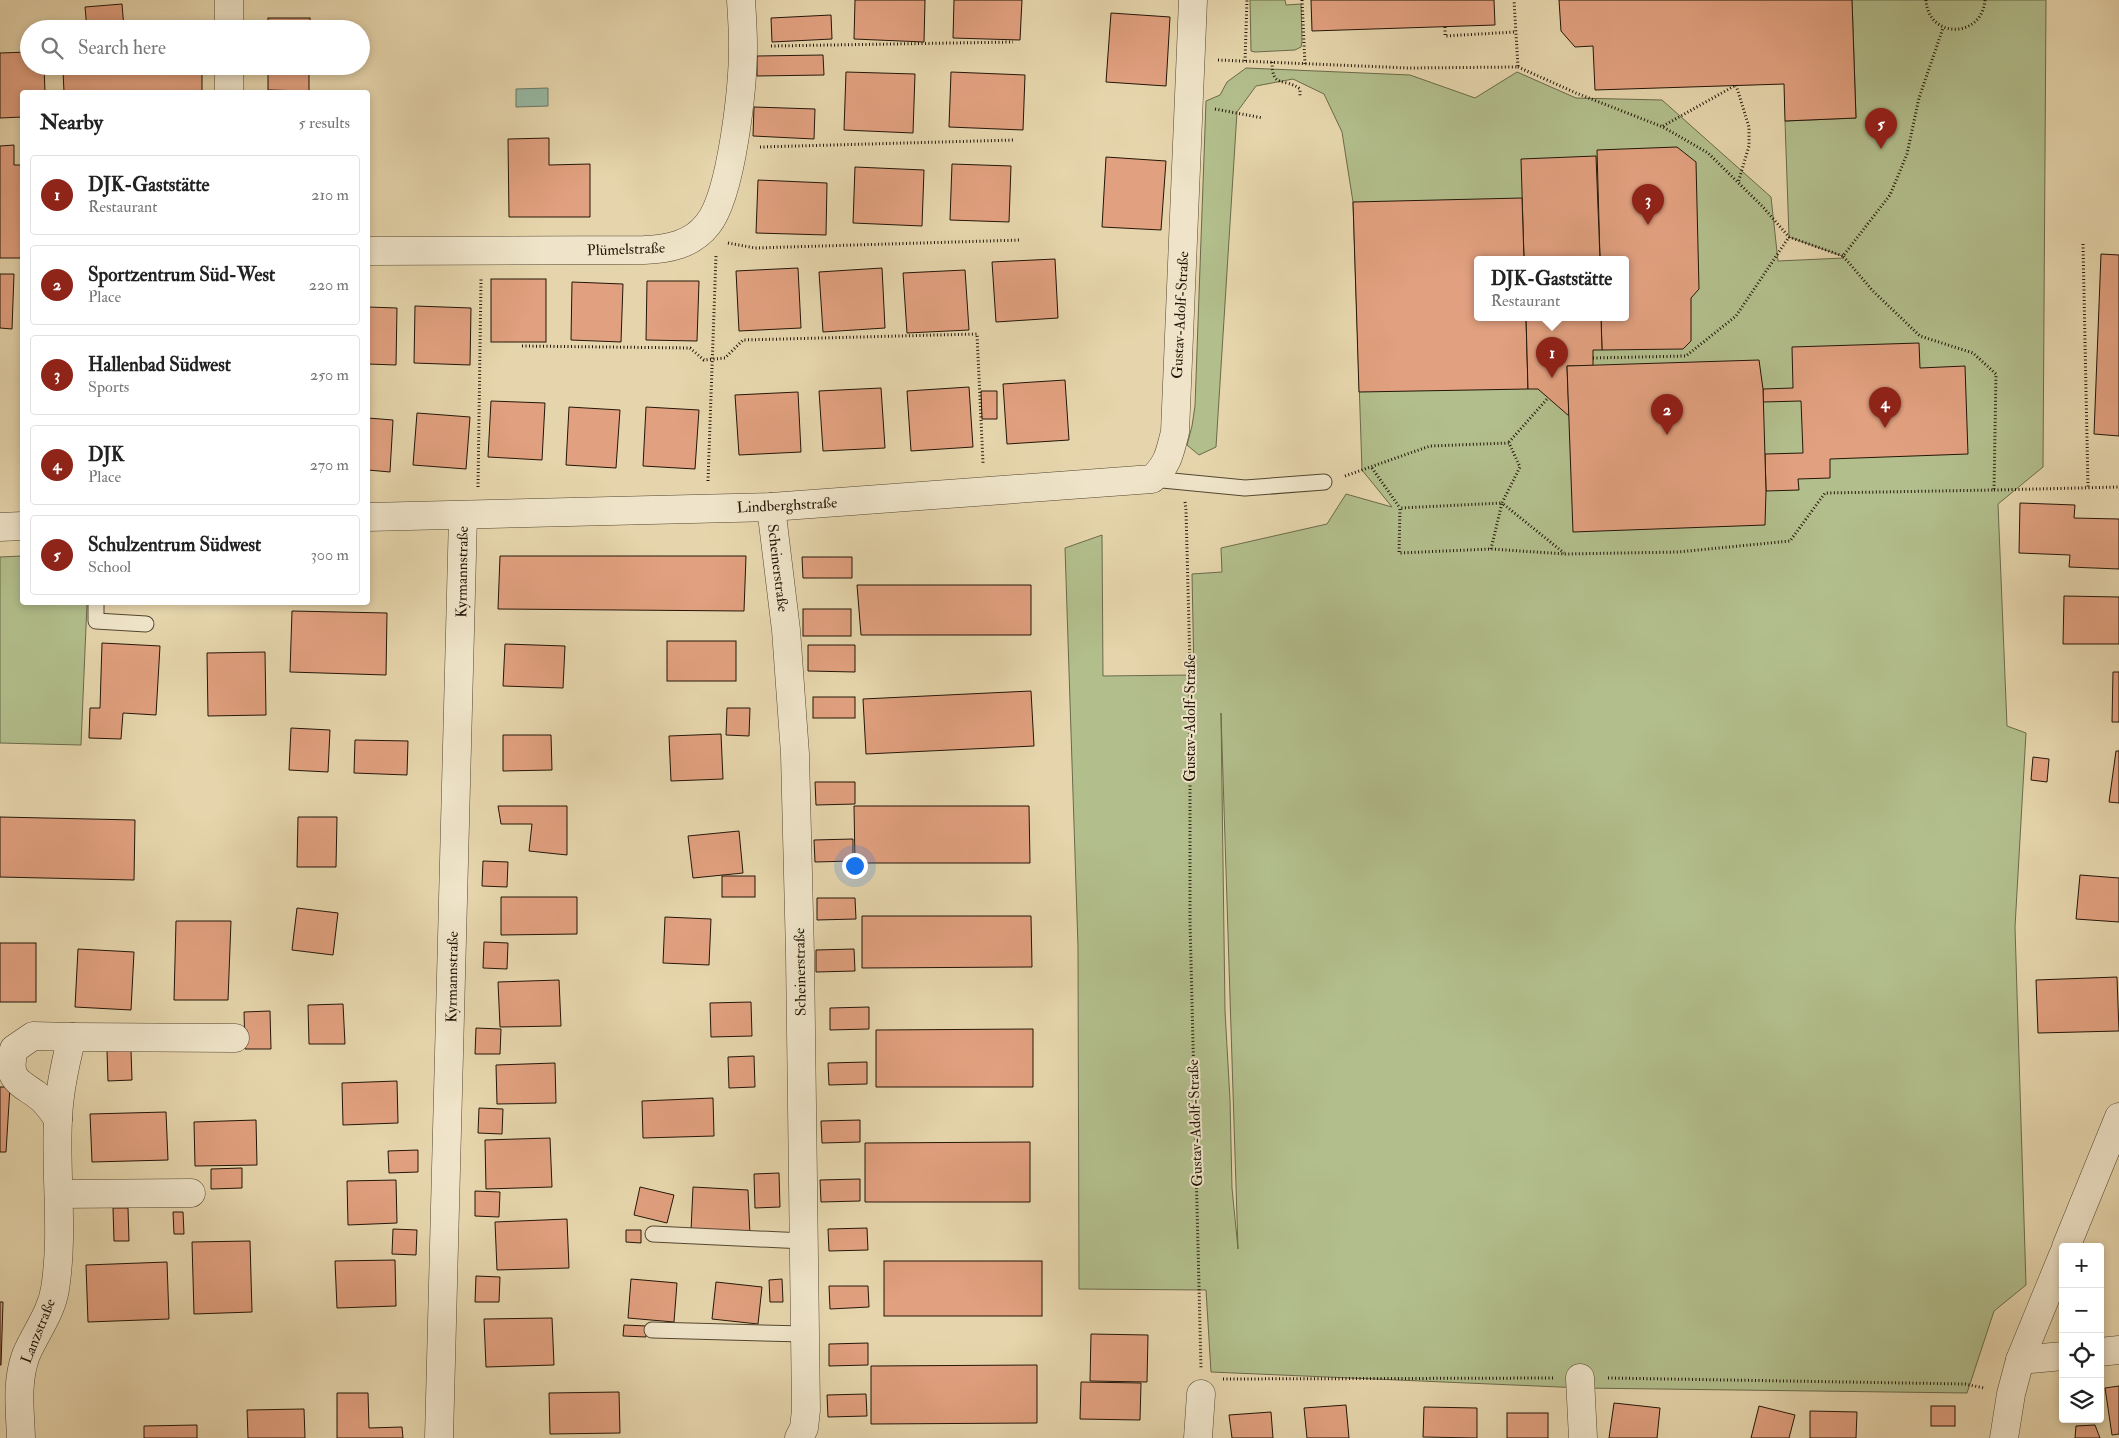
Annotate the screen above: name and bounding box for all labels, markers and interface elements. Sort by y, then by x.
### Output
search box [20,20,370,75]
icon: search [38,34,66,62]
text: Search here [78,36,166,60]
pin: 5 [1865,108,1897,149]
text: Nearby [40,109,103,136]
text: 5 results [299,113,350,133]
text: DJK-Gaststätte [88,173,210,197]
pin: 3 [1632,184,1664,225]
text: 1 [54,185,60,205]
text: 210 m [311,185,349,205]
text: Restaurant [88,197,157,217]
street label: Plümelstraße [587,239,665,260]
street label: Gustav-Adolf-Straße [1168,251,1193,379]
popup [1474,256,1629,321]
text: Sportzentrum Süd-West [88,263,275,287]
text: DJK-Gaststätte [1491,267,1612,291]
text: 2 [53,275,61,295]
text: 220 m [309,275,349,295]
text: Place [88,287,121,307]
text: Restaurant [1491,291,1560,311]
pin: 1 [1536,337,1568,378]
text: Hallenbad Südwest [88,353,231,377]
text: 3 [54,365,60,385]
text: 250 m [310,365,349,385]
text: Sports [88,377,129,397]
pin: 4 [1869,387,1901,428]
pin: 2 [1651,394,1683,435]
text: DJK [88,443,124,467]
text: 4 [53,455,61,475]
text: 270 m [310,455,349,475]
text: Place [88,467,121,487]
street label: Lindberghstraße [736,493,838,518]
street label: Scheinerstraße [763,523,792,613]
street label: Kyrmannstraße [452,526,473,618]
text: Schulzentrum Südwest [88,533,261,557]
text: 5 [53,545,61,565]
text: 300 m [311,545,349,565]
text: School [88,557,131,577]
street label: Gustav-Adolf-Straße [1181,654,1200,782]
your location [842,853,868,879]
street label: Scheinerstraße [790,928,811,1016]
street label: Kyrmannstraße [442,931,463,1023]
street label: Gustav-Adolf-Straße [1184,1059,1207,1187]
map controls [2059,1243,2104,1423]
button: + [2059,1243,2104,1288]
button: − [2059,1288,2104,1333]
street label: Lanzstraße [17,1296,60,1366]
button: locate [2059,1333,2104,1378]
button: layers [2059,1378,2104,1423]

